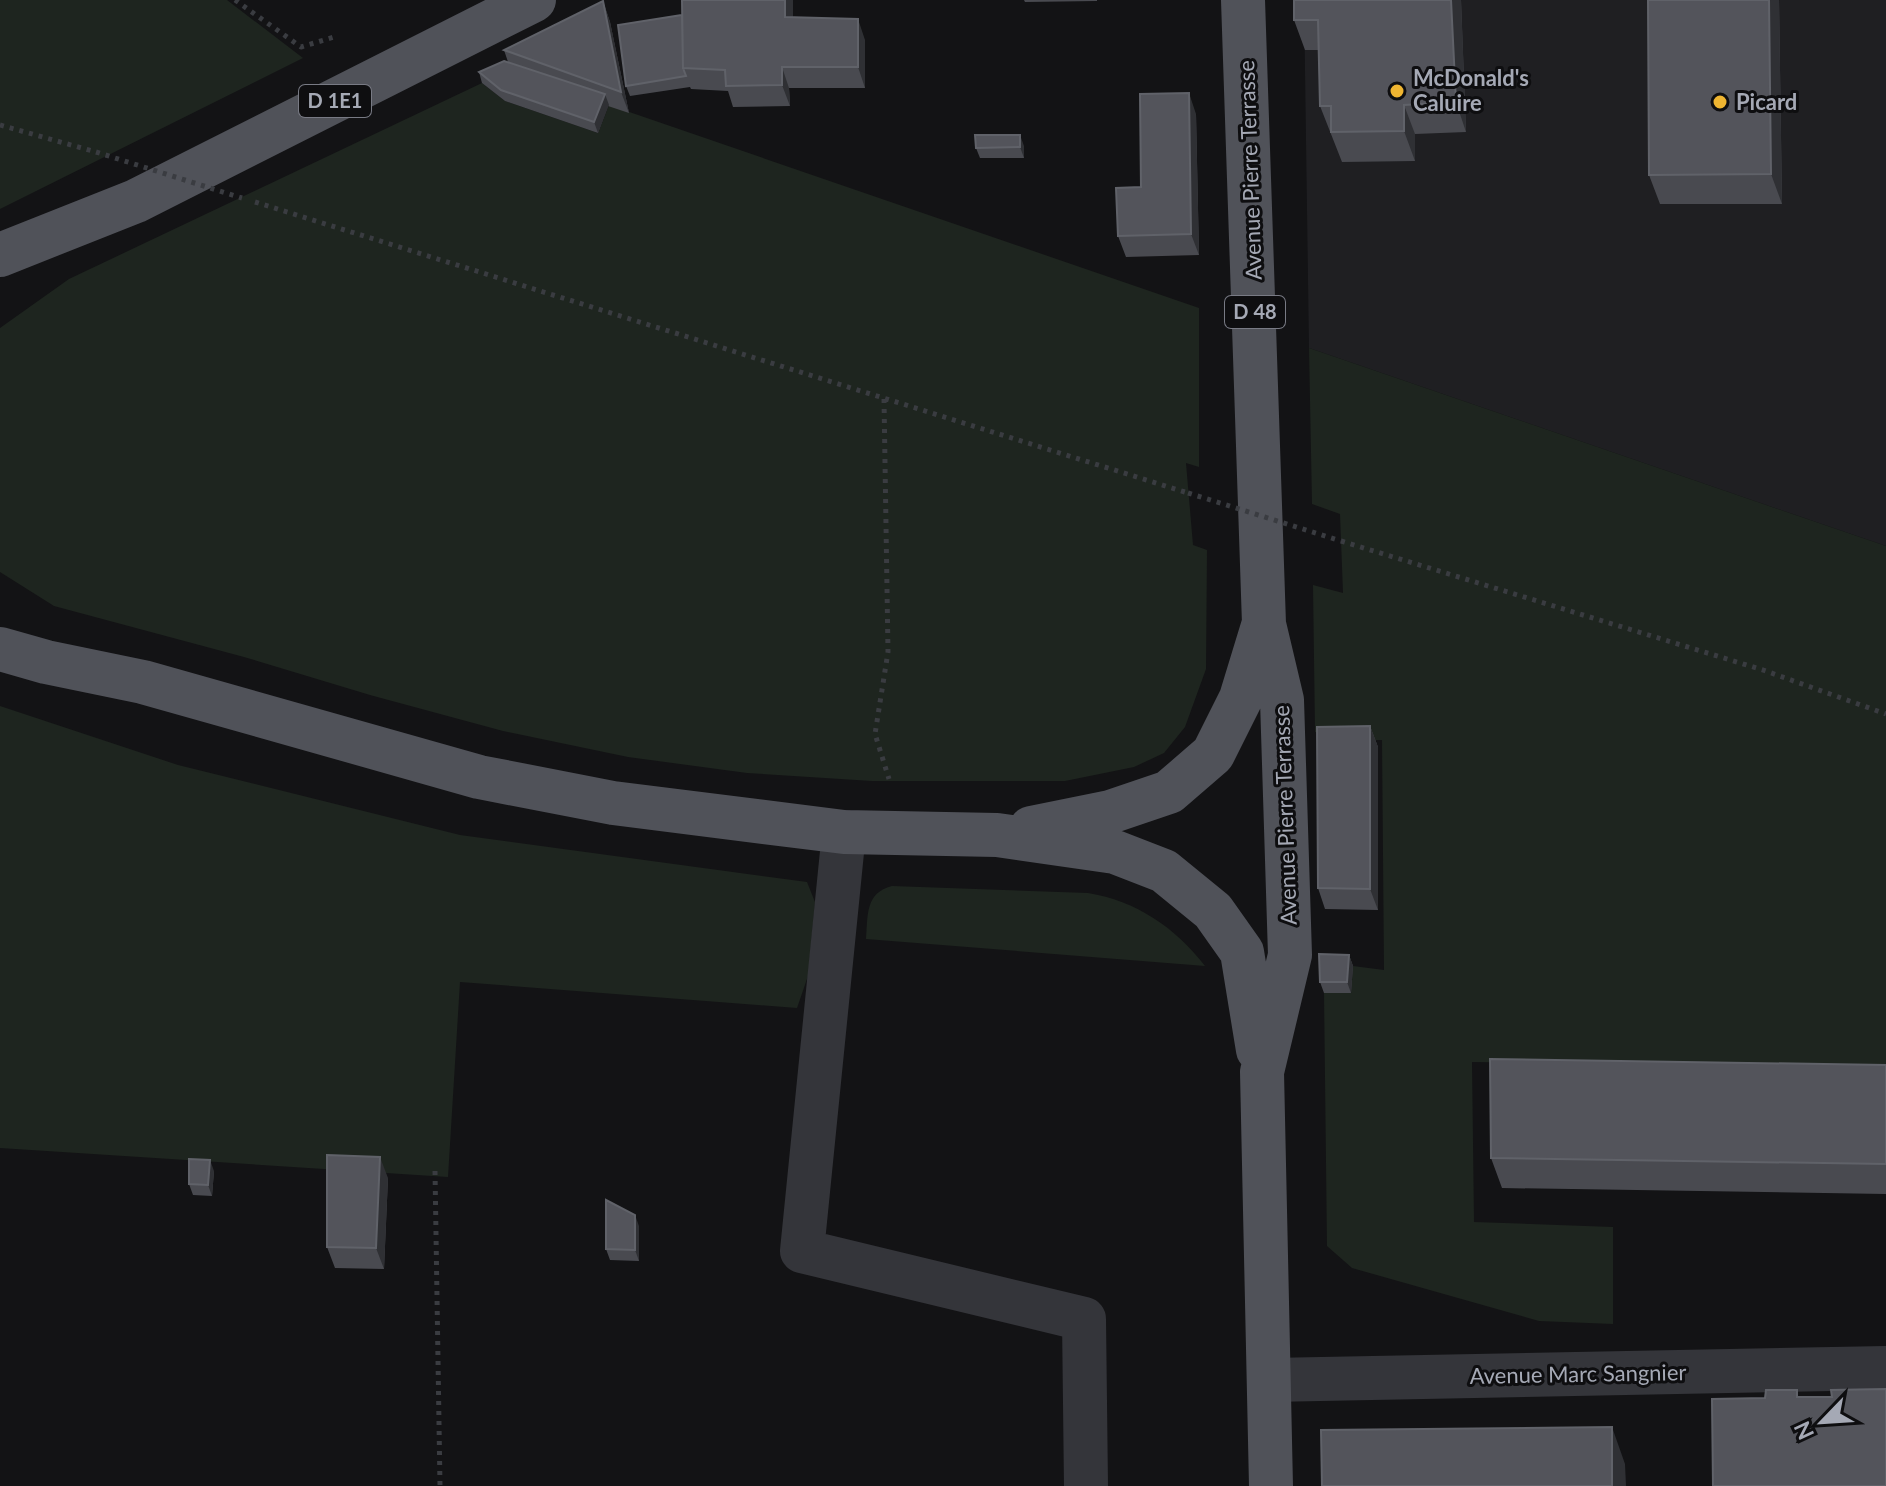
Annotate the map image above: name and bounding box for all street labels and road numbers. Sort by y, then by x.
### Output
street label: Avenue Pierre Terrasse [1232,60,1267,280]
road number: D 1E1 [299,85,371,117]
road number: D 48 [1225,296,1285,328]
street label: Avenue Pierre Terrasse [1267,705,1302,925]
street label: Avenue Marc Sangnier [1469,1358,1687,1389]

